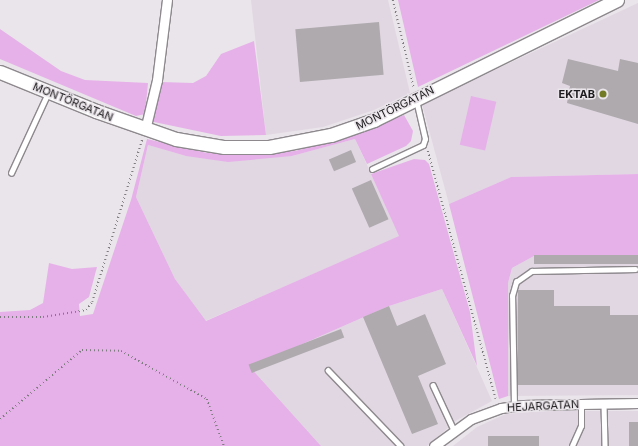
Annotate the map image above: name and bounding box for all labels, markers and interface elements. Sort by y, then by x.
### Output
street label: MONTÖRGATAN [31,80,115,124]
street label: MONTÖRGATAN [354,83,436,133]
place label: EKTAB [559,87,595,101]
marker: EKTAB [598,89,608,99]
street label: HEJARGATAN [507,398,579,414]

